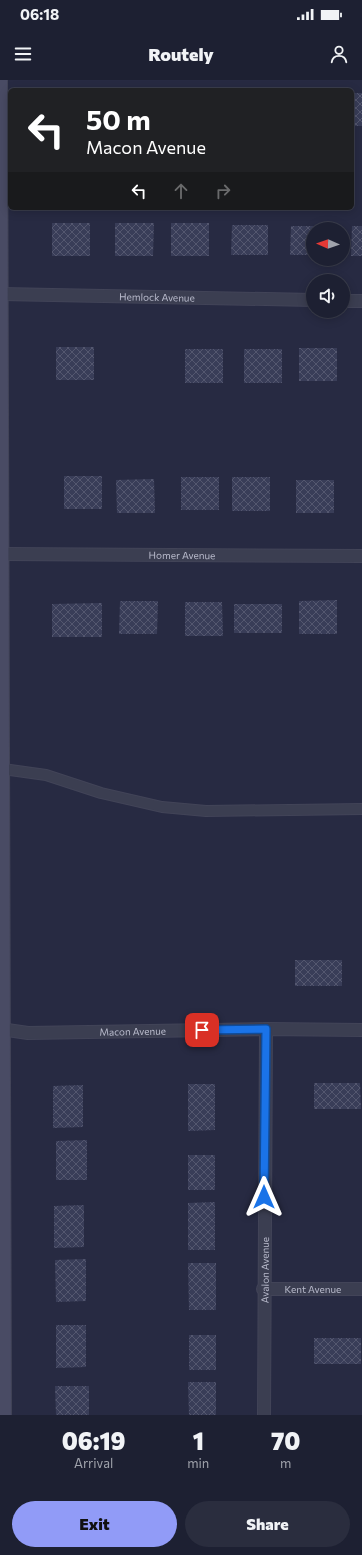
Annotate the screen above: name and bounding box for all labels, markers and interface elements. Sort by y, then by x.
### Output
text: 06:18 [20,5,59,23]
icon: menu [12,43,34,65]
text: Routely [148,43,214,65]
icon: person [328,43,350,65]
text: 50 m [86,102,151,136]
icon: left [20,104,72,156]
text: Macon Avenue [86,136,206,158]
icon: left [128,180,150,202]
icon: ahead [170,180,192,202]
icon: right [212,180,234,202]
north arrow [306,222,350,266]
map controls [306,222,350,318]
button: sound [306,274,350,318]
street label: Hemlock Avenue [119,290,195,304]
street label: Homer Avenue [149,549,215,561]
pin [185,1013,219,1047]
icon: arrive [191,1019,213,1041]
street label: Macon Avenue [99,1025,166,1038]
position arrow [243,1176,285,1218]
street label: Avalon Avenue [259,1237,271,1303]
street label: Kent Avenue [285,1283,341,1295]
text: 06:19 [62,1426,126,1455]
text: 1 [193,1426,204,1455]
text: 70 [271,1426,300,1455]
text: Arrival [74,1455,113,1471]
text: min [187,1455,209,1471]
text: m [280,1455,291,1471]
button: Exit [12,1501,177,1547]
button: Share [185,1501,350,1547]

